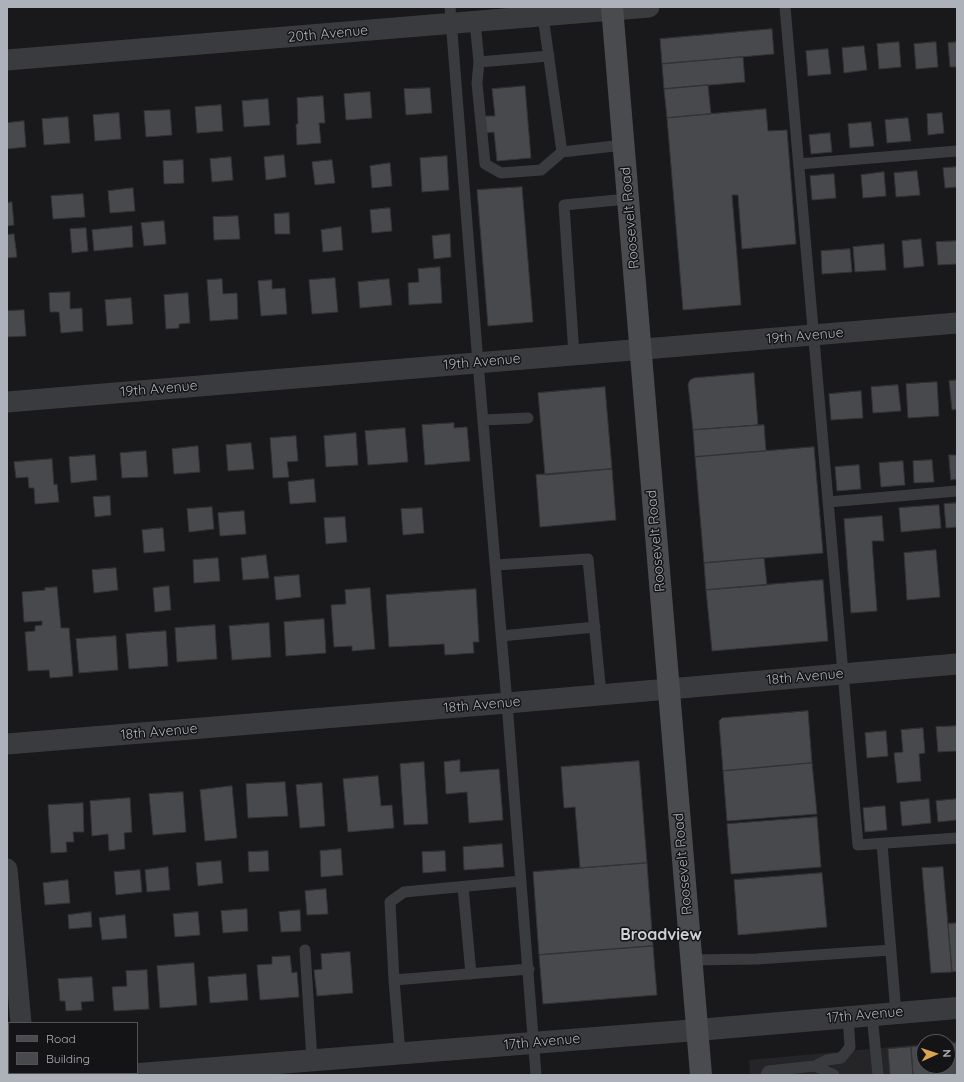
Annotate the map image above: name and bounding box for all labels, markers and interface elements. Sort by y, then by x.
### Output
street label: 20th Avenue [287,22,369,46]
street label: Roosevelt Road [617,166,643,270]
street label: 19th Avenue [766,324,844,348]
street label: 19th Avenue [443,350,521,374]
street label: 19th Avenue [120,377,198,401]
street label: Roosevelt Road [643,489,669,593]
street label: 18th Avenue [766,665,844,689]
street label: 18th Avenue [443,693,521,717]
street label: 18th Avenue [120,720,198,744]
street label: Roosevelt Road [670,812,696,916]
district label: Broadview [620,925,702,945]
street label: 17th Avenue [826,1003,904,1027]
legend [8,1022,138,1074]
street label: 17th Avenue [503,1030,581,1054]
text: Road [46,1031,76,1046]
north arrow [916,1034,956,1074]
text: N [940,1049,954,1058]
text: Building [46,1051,90,1066]

